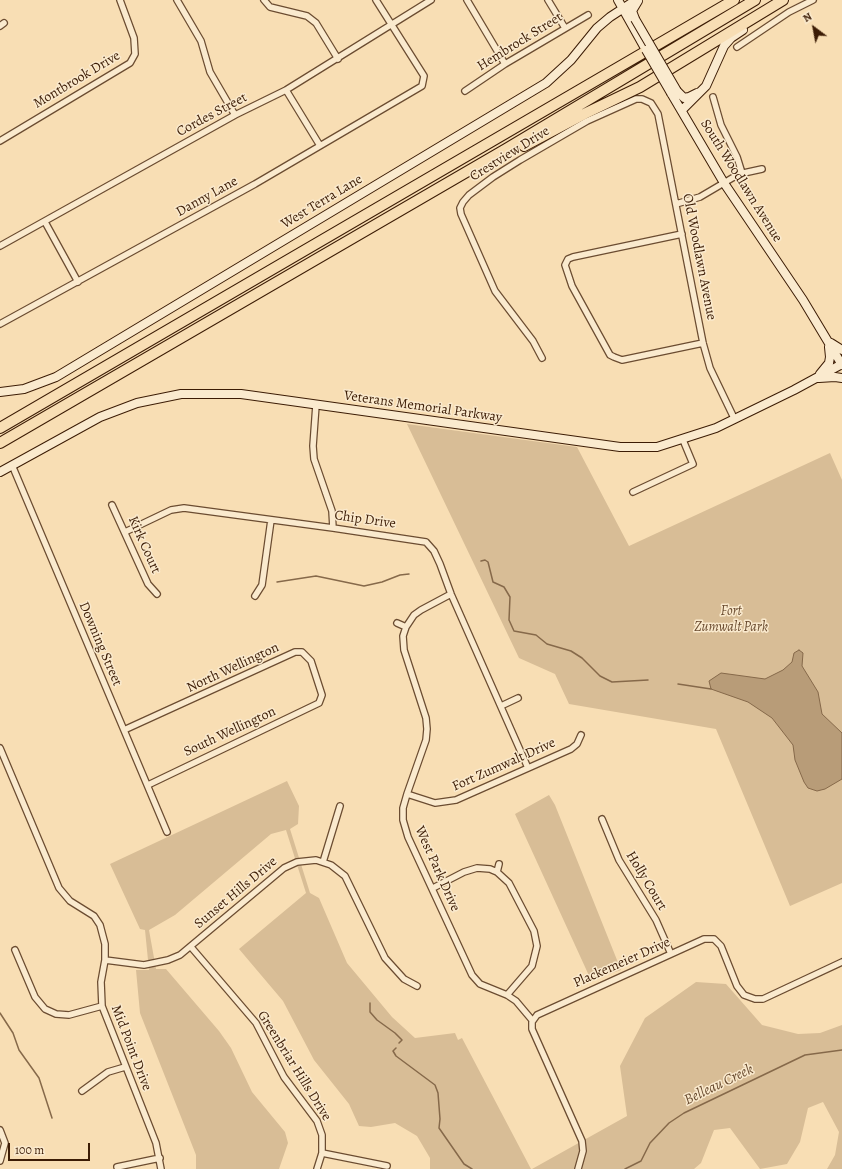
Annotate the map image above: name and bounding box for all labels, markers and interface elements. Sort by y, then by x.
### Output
north arrow [794,8,834,48]
street label: Hembrock Street [474,9,566,75]
text: N [800,9,815,26]
street label: Montbrook Drive [31,47,123,113]
street label: Cordes Street [174,89,250,141]
street label: South Woodlawn Avenue [696,116,786,246]
street label: Crestview Drive [467,123,553,185]
street label: West Terra Lane [278,171,366,233]
street label: Danny Lane [173,173,241,221]
street label: Old Woodlawn Avenue [678,192,720,322]
street label: Veterans Memorial Parkway [343,388,503,426]
street label: Chip Drive [333,507,397,533]
street label: Kirk Court [124,514,164,576]
street label: Downing Street [75,599,125,689]
park label: Fort Zumwalt Park [694,604,768,636]
street label: North Wellington [184,639,282,697]
street label: South Wellington [181,703,279,761]
street label: Fort Zumwalt Drive [450,735,558,795]
street label: West Park Drive [411,824,463,914]
street label: Holly Court [622,848,670,914]
street label: Sunset Hills Drive [191,853,281,933]
street label: Plackemeier Drive [571,934,673,992]
street label: Mid Point Drive [107,1003,155,1093]
street label: Greenbriar Hills Drive [253,1008,335,1124]
water label: Belleau Creek [682,1061,756,1109]
scale bar [10,1135,92,1161]
text: 100 m [15,1142,44,1158]

